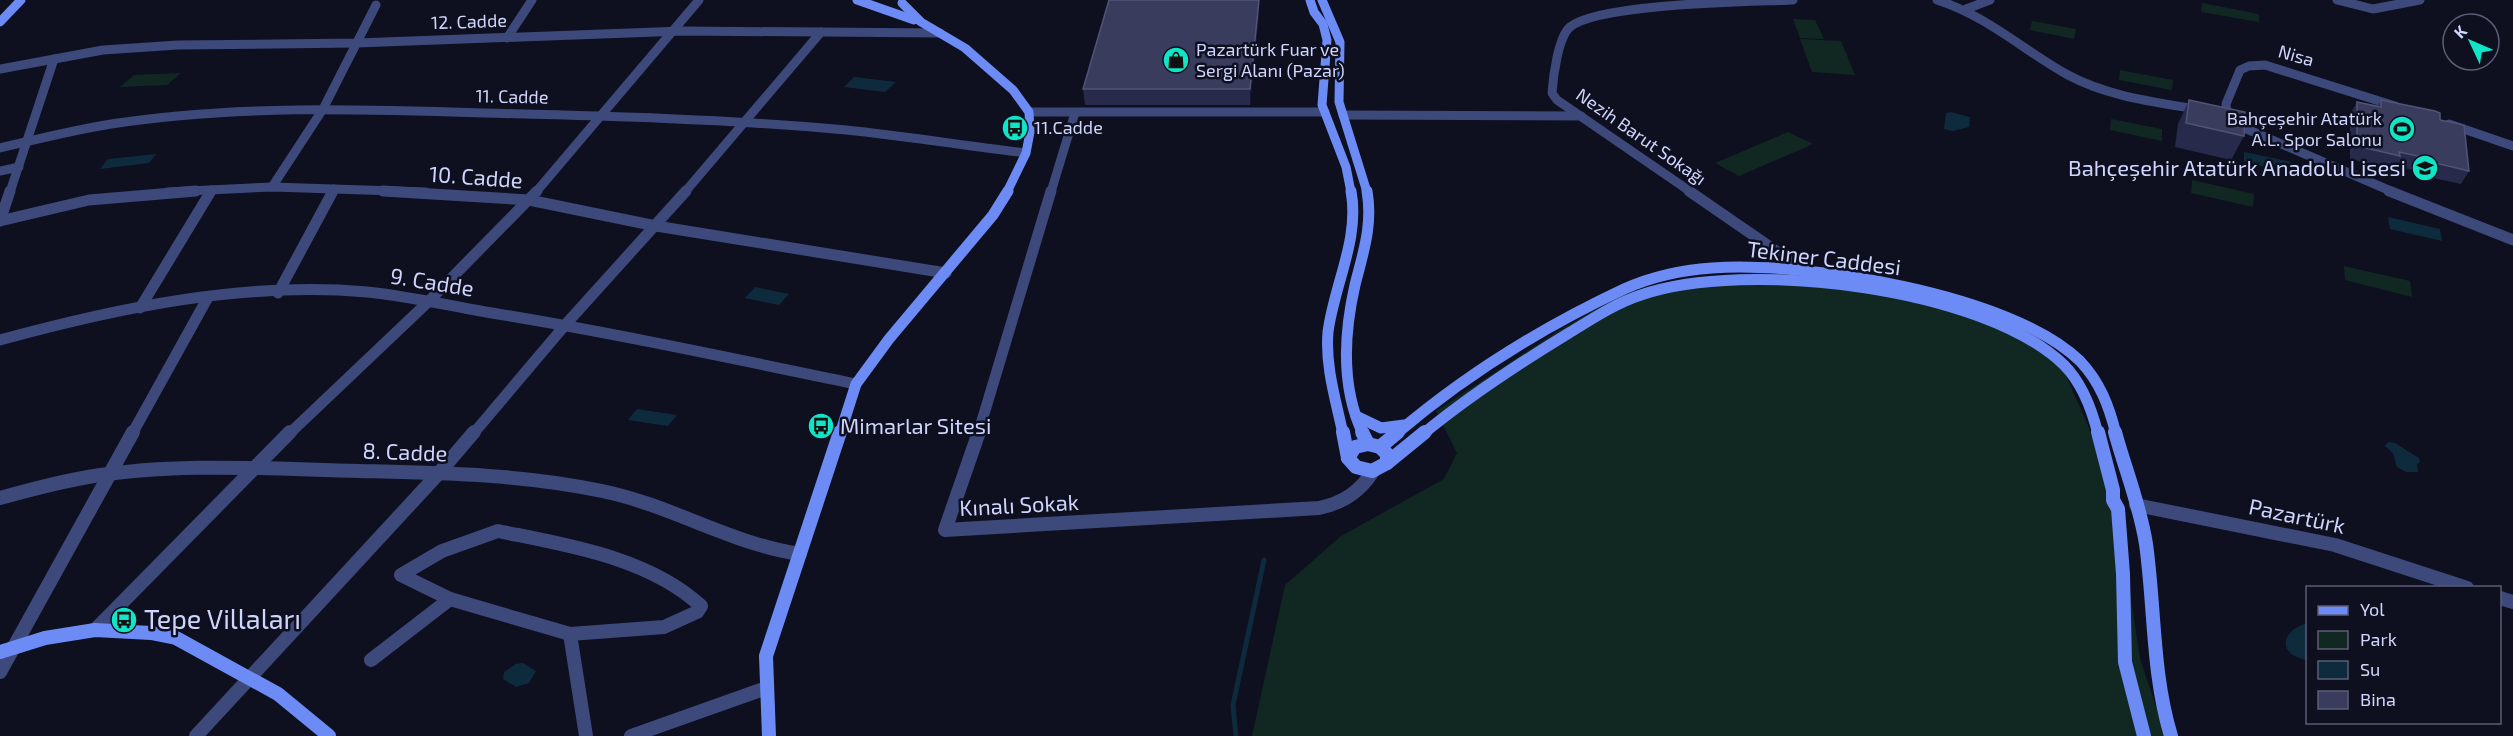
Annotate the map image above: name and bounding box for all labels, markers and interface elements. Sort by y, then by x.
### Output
street label: 12. Cadde [431,9,507,33]
north arrow [2441,12,2501,72]
text: K [2449,20,2471,41]
place label: Pazartürk Fuar ve Sergi Alanı (Pazar) [1196,38,1345,81]
street label: Nisa [2276,39,2317,71]
shop icon: Pazartürk Fuar ve Sergi Alanı (Pazar) [1161,45,1191,75]
street label: Nezih Barut Sokağı [1572,83,1711,189]
street label: 11. Cadde [475,84,549,108]
place label: Bahçeşehir Atatürk A.L. Spor Salonu [2227,107,2382,150]
bus stop icon: 11.Cadde [1000,113,1030,143]
sports icon: Bahçeşehir Atatürk A.L. Spor Salonu [2387,114,2417,144]
place label: 11.Cadde [1034,116,1103,138]
school or university icon: Bahçeşehir Atatürk Anadolu Lisesi [2410,153,2440,183]
place label: Bahçeşehir Atatürk Anadolu Lisesi [2068,154,2406,182]
street label: 10. Cadde [428,160,524,192]
street label: Tekiner Caddesi [1746,235,1903,279]
street label: 9. Cadde [389,262,476,300]
bus stop icon: Mimarlar Sitesi [806,411,836,441]
place label: Mimarlar Sitesi [840,412,991,438]
street label: 8. Cadde [362,437,448,465]
street label: Kınalı Sokak [959,488,1079,520]
street label: Pazartürk [2247,492,2348,538]
legend [2306,586,2501,724]
text: Yol [2360,598,2385,620]
place label: Tepe Villaları [144,602,301,635]
bus stop icon: Tepe Villaları [109,605,139,635]
text: Park [2360,628,2397,650]
text: Su [2360,658,2380,680]
text: Bina [2360,688,2396,710]

